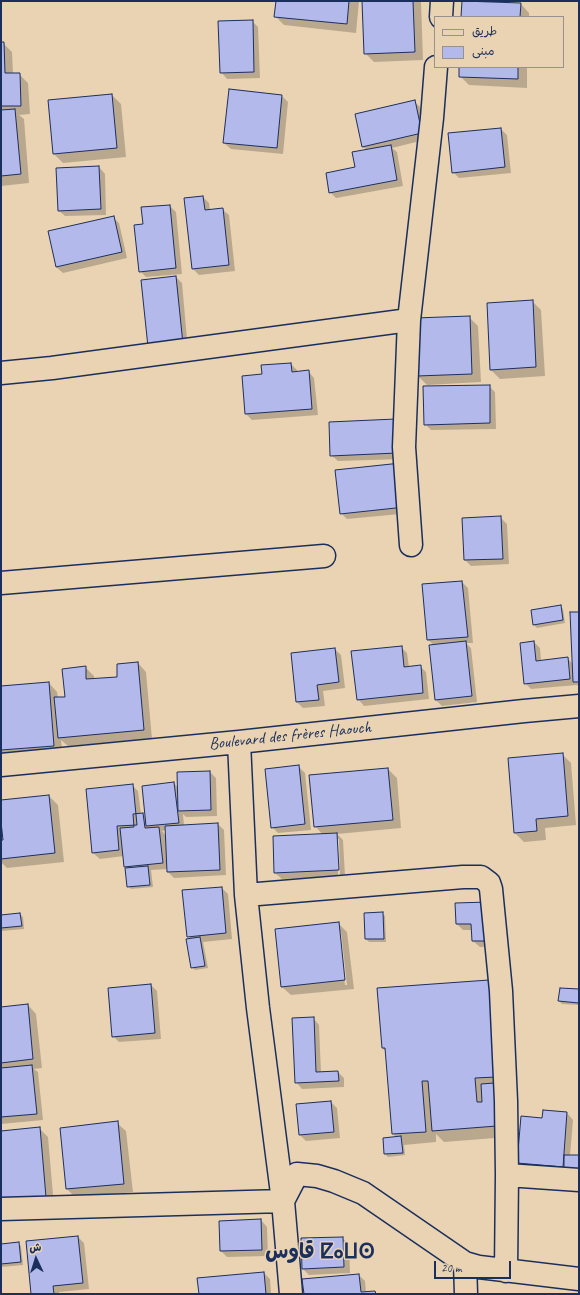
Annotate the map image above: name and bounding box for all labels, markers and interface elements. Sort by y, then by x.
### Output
legend [434,16,564,68]
text: طريق [472,23,497,39]
text: مبنى [472,43,495,59]
street label: Boulevard des frères Haouch [208,717,372,755]
north arrow [16,1239,56,1279]
district label: قاوس ⵇⴰⵡⵙ [265,1239,375,1265]
text: ش [29,1240,42,1254]
scale bar [436,1253,513,1279]
text: 20 m [441,1260,461,1276]

